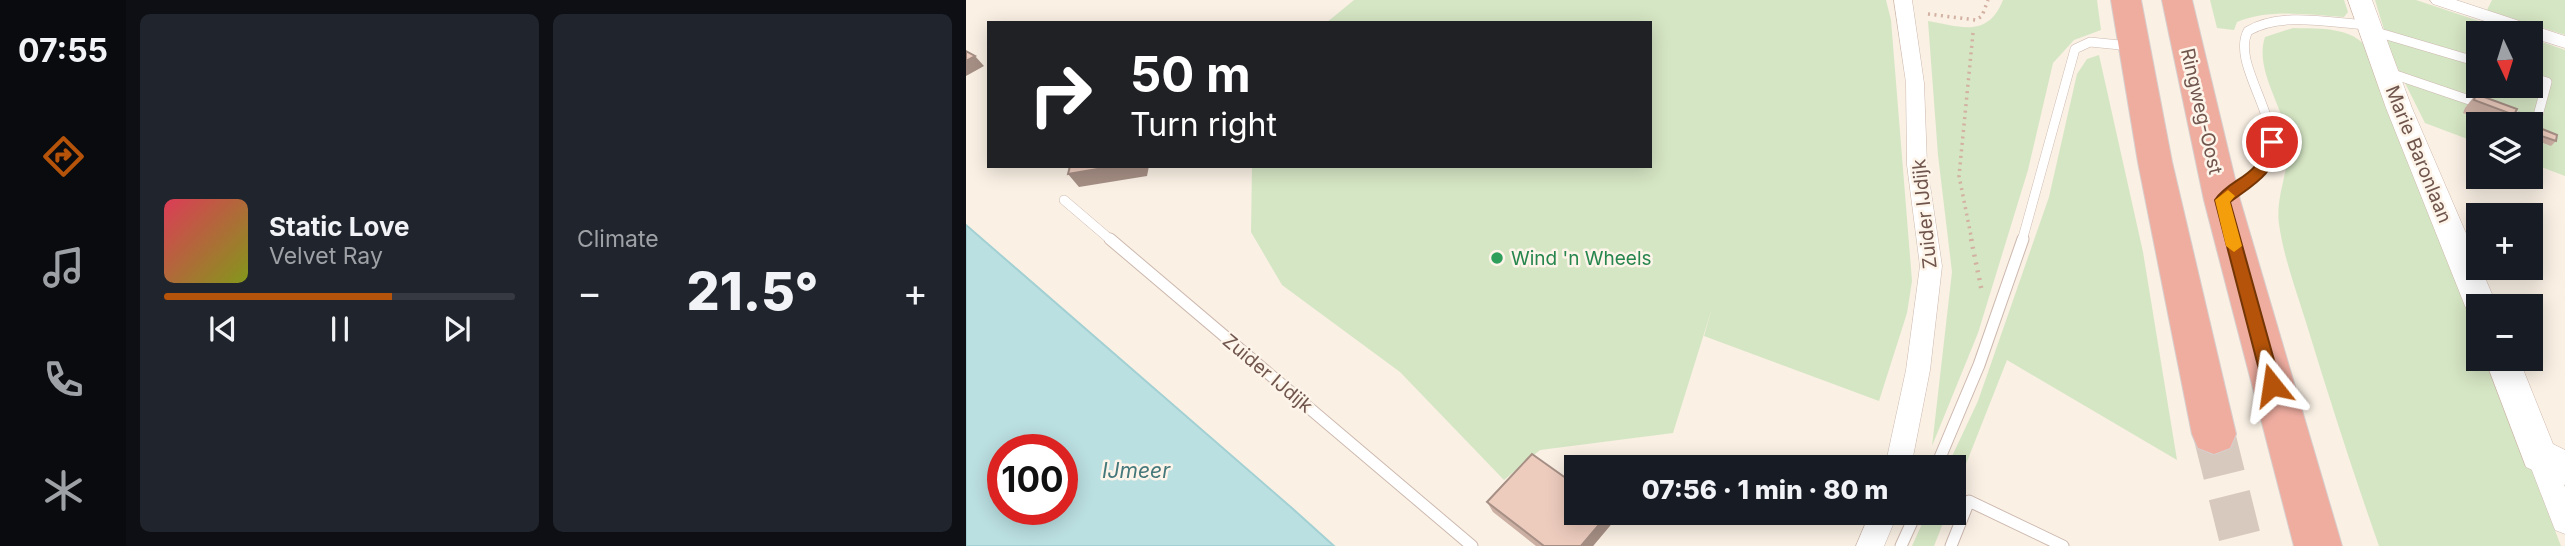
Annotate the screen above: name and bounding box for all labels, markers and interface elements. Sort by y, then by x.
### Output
north arrow [2466,21,2543,98]
map controls [2466,21,2543,371]
text: 07:55 [18,31,108,70]
text: 50 m [1130,45,1251,104]
street label: Ringweg-Oost [2176,46,2227,176]
icon: right [1015,49,1106,140]
street label: Marie Baronlaan [2381,82,2457,226]
text: Turn right [1130,105,1277,144]
pin [2242,112,2302,172]
button: layers [2466,112,2543,189]
icon: arrive [2253,123,2291,161]
icon: directions [39,132,88,181]
street label: Zuider IJdijk [1907,157,1942,270]
button: + [2466,203,2543,280]
text: Static Love [269,211,410,242]
text: Climate [577,225,659,253]
text: Velvet Ray [269,242,383,270]
icon: music [39,243,88,292]
place label: Wind 'n Wheels [1511,247,1652,270]
marker: Wind 'n Wheels [1489,250,1505,266]
text: 21.5° [687,260,818,323]
text: − [577,269,602,315]
text: + [903,269,928,315]
button: − [2466,294,2543,371]
icon: previous [204,310,242,348]
icon: pause [321,310,359,348]
icon: next [438,310,476,348]
street label: Zuider IJdijk [1218,329,1318,418]
position arrow [2235,348,2309,422]
icon: phone [39,355,88,404]
speed limit sign: 100 [987,434,1078,525]
water label: IJmeer [1102,458,1171,483]
icon: climate [39,466,88,515]
text: 07:56 · 1 min · 80 m [1642,474,1888,505]

